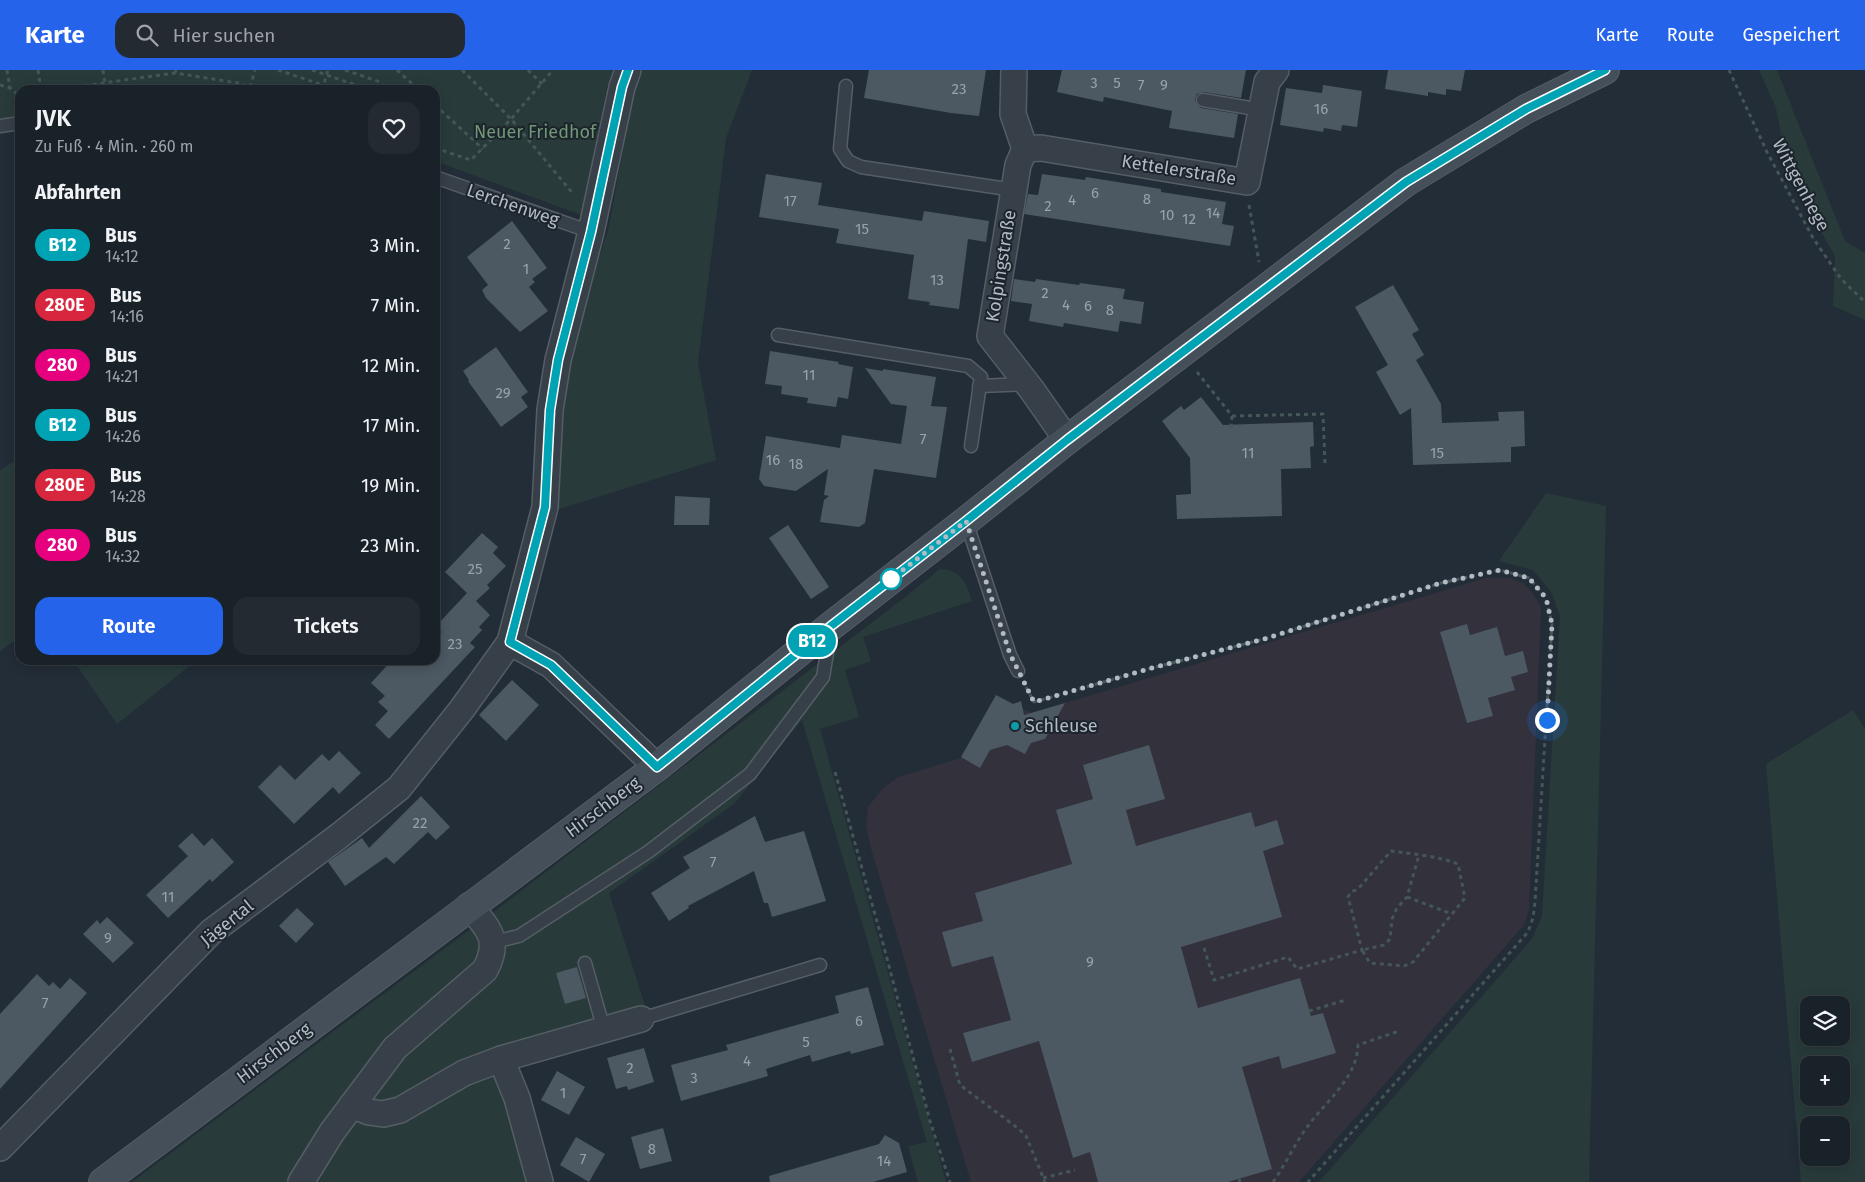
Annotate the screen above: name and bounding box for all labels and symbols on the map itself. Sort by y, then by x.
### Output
house number: 3 [1090,74,1098,92]
house number: 5 [1113,74,1121,92]
house number: 7 [1138,76,1145,94]
house number: 9 [1160,76,1168,94]
house number: 23 [952,80,966,98]
house number: 16 [1314,100,1328,118]
park label: Neuer Friedhof [474,121,598,143]
street label: Wittgenhege [1767,135,1835,235]
street label: Kettelerstraße [1120,150,1238,190]
street label: Lerchenweg [464,179,563,231]
house number: 6 [1091,184,1099,202]
house number: 8 [1143,190,1151,208]
house number: 4 [1068,191,1076,209]
house number: 17 [783,192,797,210]
house number: 2 [1044,197,1052,215]
house number: 14 [1206,204,1220,222]
house number: 10 [1160,206,1174,224]
street label: Kolpingstraße [981,208,1021,324]
house number: 12 [1182,210,1196,228]
house number: 15 [855,220,869,238]
house number: 2 [503,235,511,253]
house number: 1 [523,260,529,278]
house number: 13 [930,271,944,289]
house number: 2 [1041,284,1049,302]
house number: 4 [1062,296,1070,314]
house number: 6 [1084,297,1092,315]
house number: 8 [1106,301,1114,319]
house number: 11 [803,366,815,384]
house number: 29 [495,384,511,402]
house number: 7 [920,430,927,448]
house number: 11 [1242,444,1254,462]
house number: 15 [1430,444,1444,462]
house number: 16 [766,451,780,469]
house number: 18 [789,455,803,473]
house number: 25 [468,560,482,578]
unlabelled marker [880,568,902,590]
line badge: B12 [783,625,841,657]
house number: 23 [448,635,462,653]
your location [1535,708,1560,733]
place label: Schleuse [1025,715,1098,737]
marker: Schleuse [1009,720,1021,732]
street label: Hirschberg [561,771,645,842]
house number: 22 [413,814,427,832]
house number: 7 [710,853,717,871]
house number: 11 [162,888,174,906]
street label: Jägertal [196,895,258,951]
house number: 9 [104,929,112,947]
house number: 9 [1086,953,1094,971]
house number: 7 [42,994,49,1012]
house number: 6 [855,1012,863,1030]
street label: Hirschberg [232,1017,316,1088]
house number: 5 [802,1033,810,1051]
house number: 4 [743,1052,751,1070]
house number: 2 [626,1059,634,1077]
house number: 3 [690,1069,698,1087]
house number: 1 [560,1084,566,1102]
house number: 8 [648,1140,656,1158]
house number: 7 [580,1150,587,1168]
house number: 14 [877,1152,891,1170]

